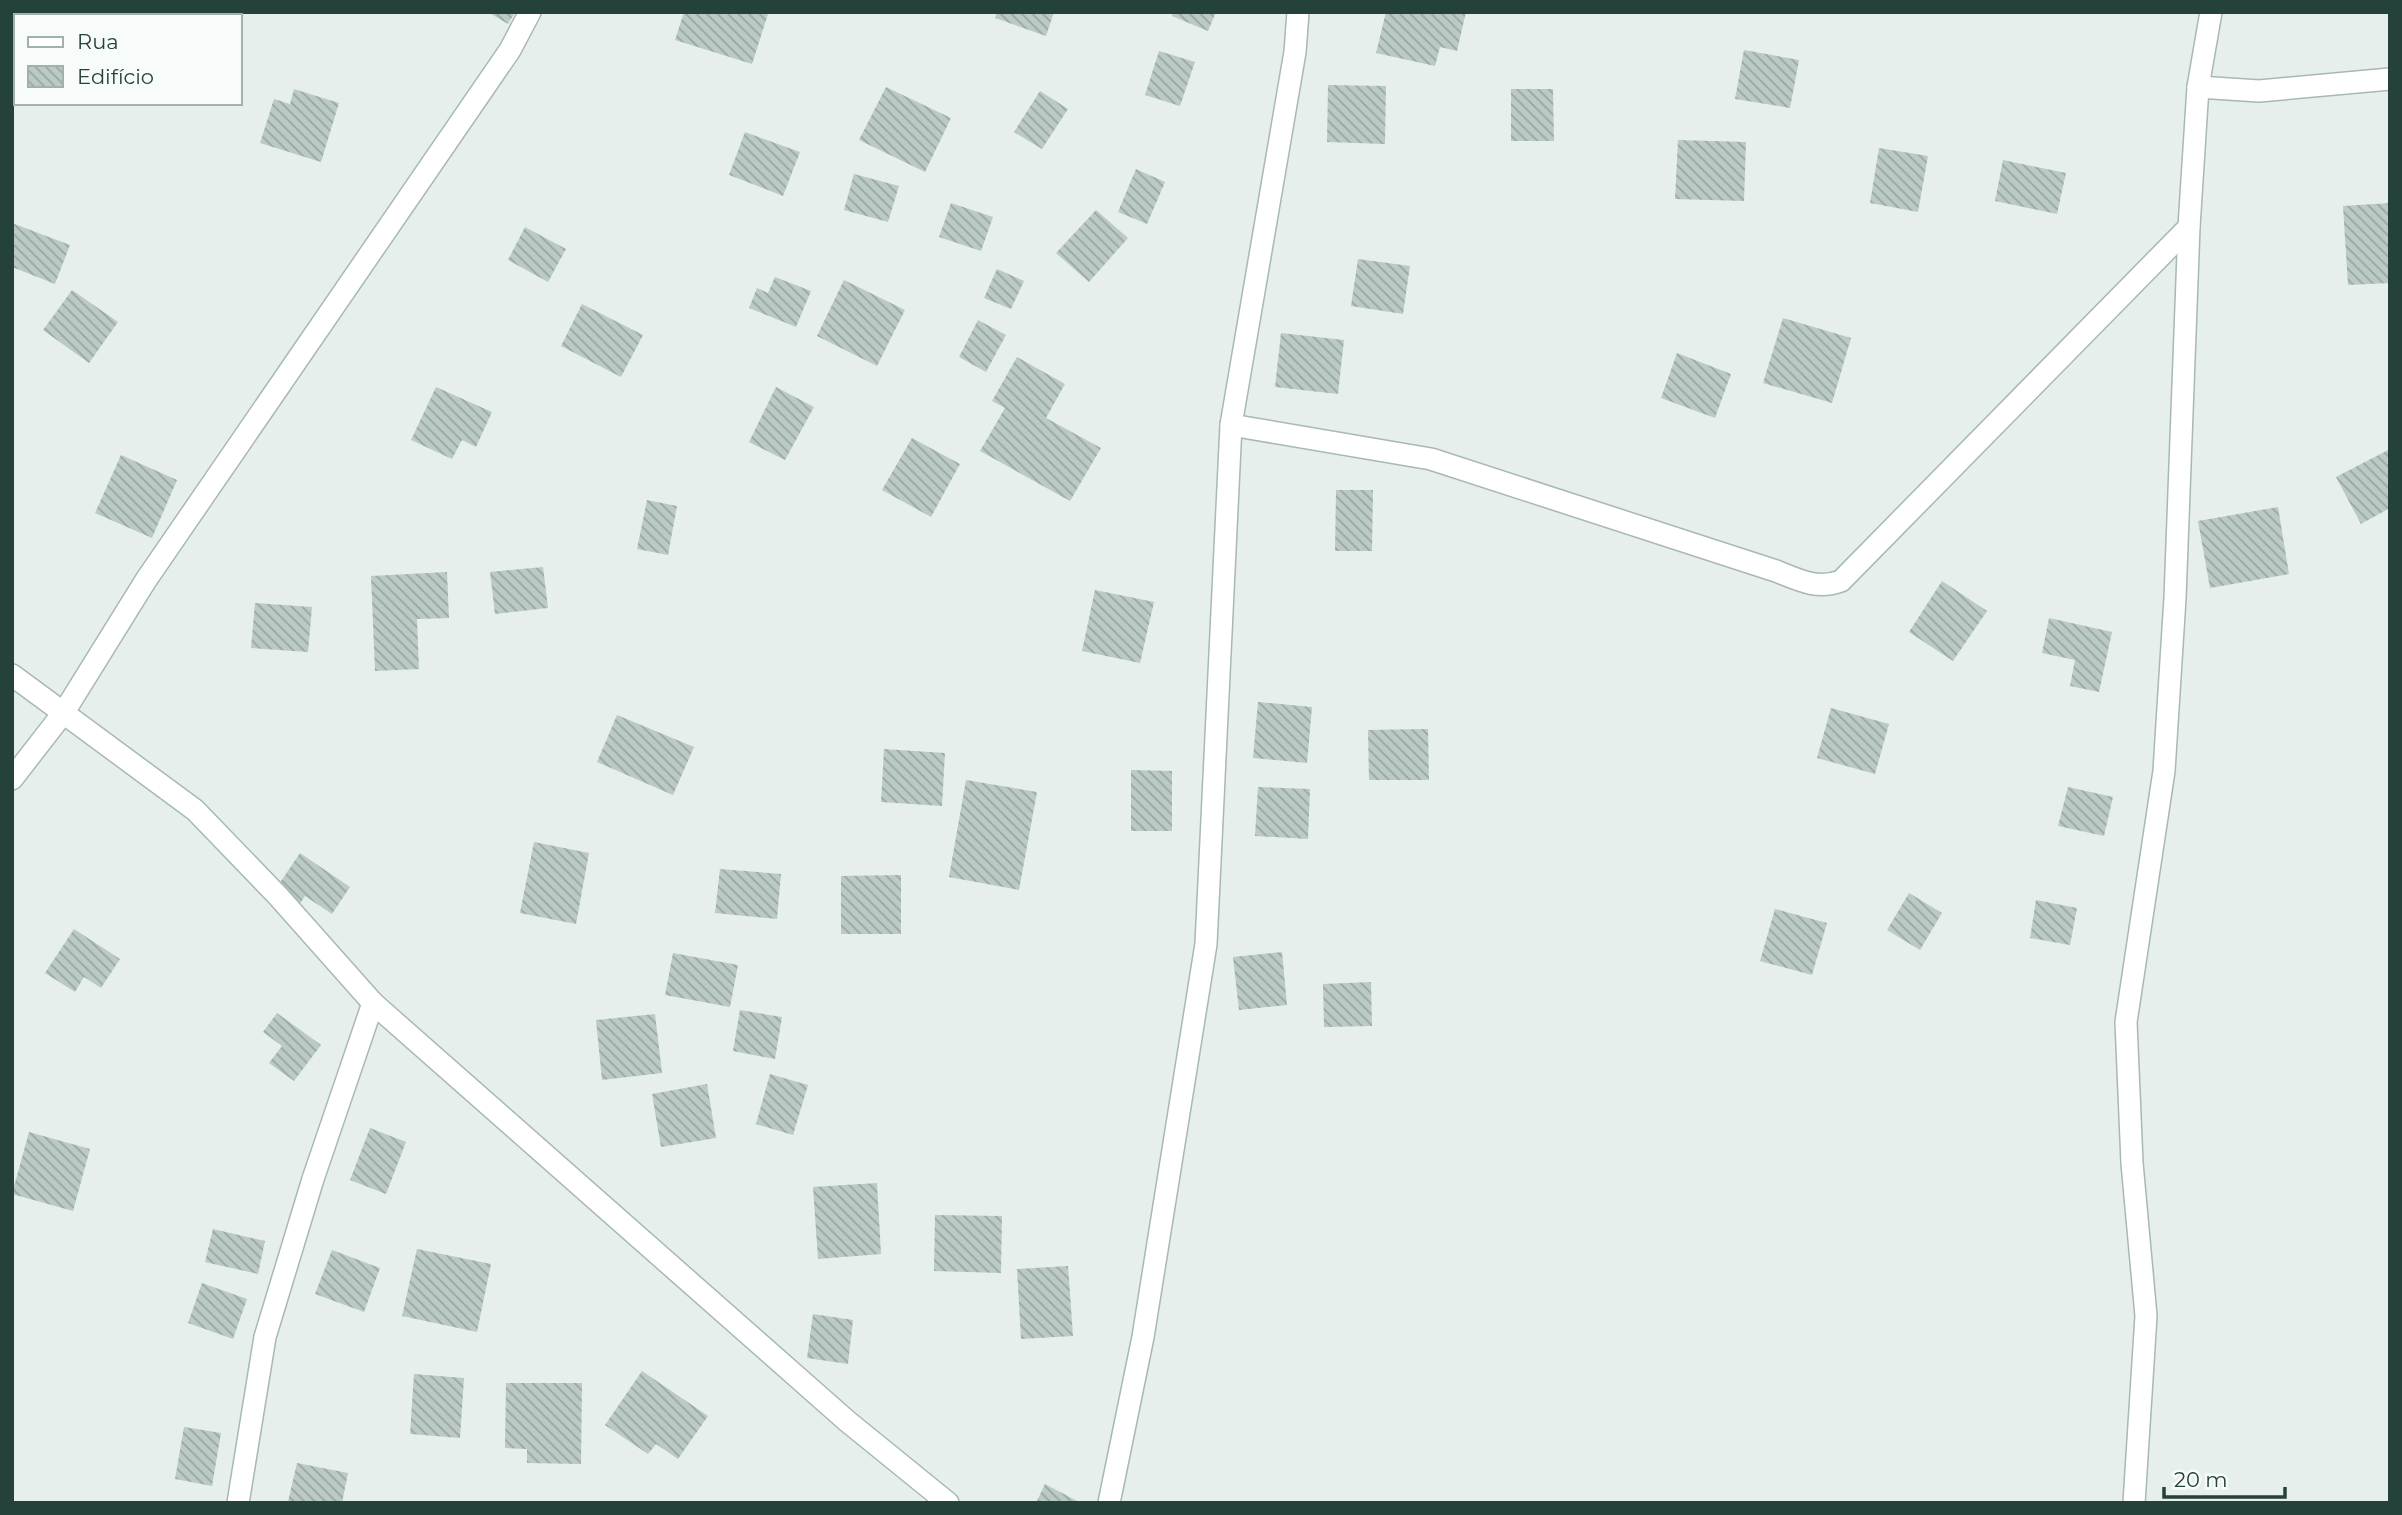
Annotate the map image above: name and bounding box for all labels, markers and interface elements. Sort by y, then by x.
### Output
legend [14,14,242,105]
text: Rua [77,29,119,54]
text: Edifício [77,64,154,89]
scale bar [2164,1456,2285,1500]
text: 20 m [2174,1467,2228,1492]

